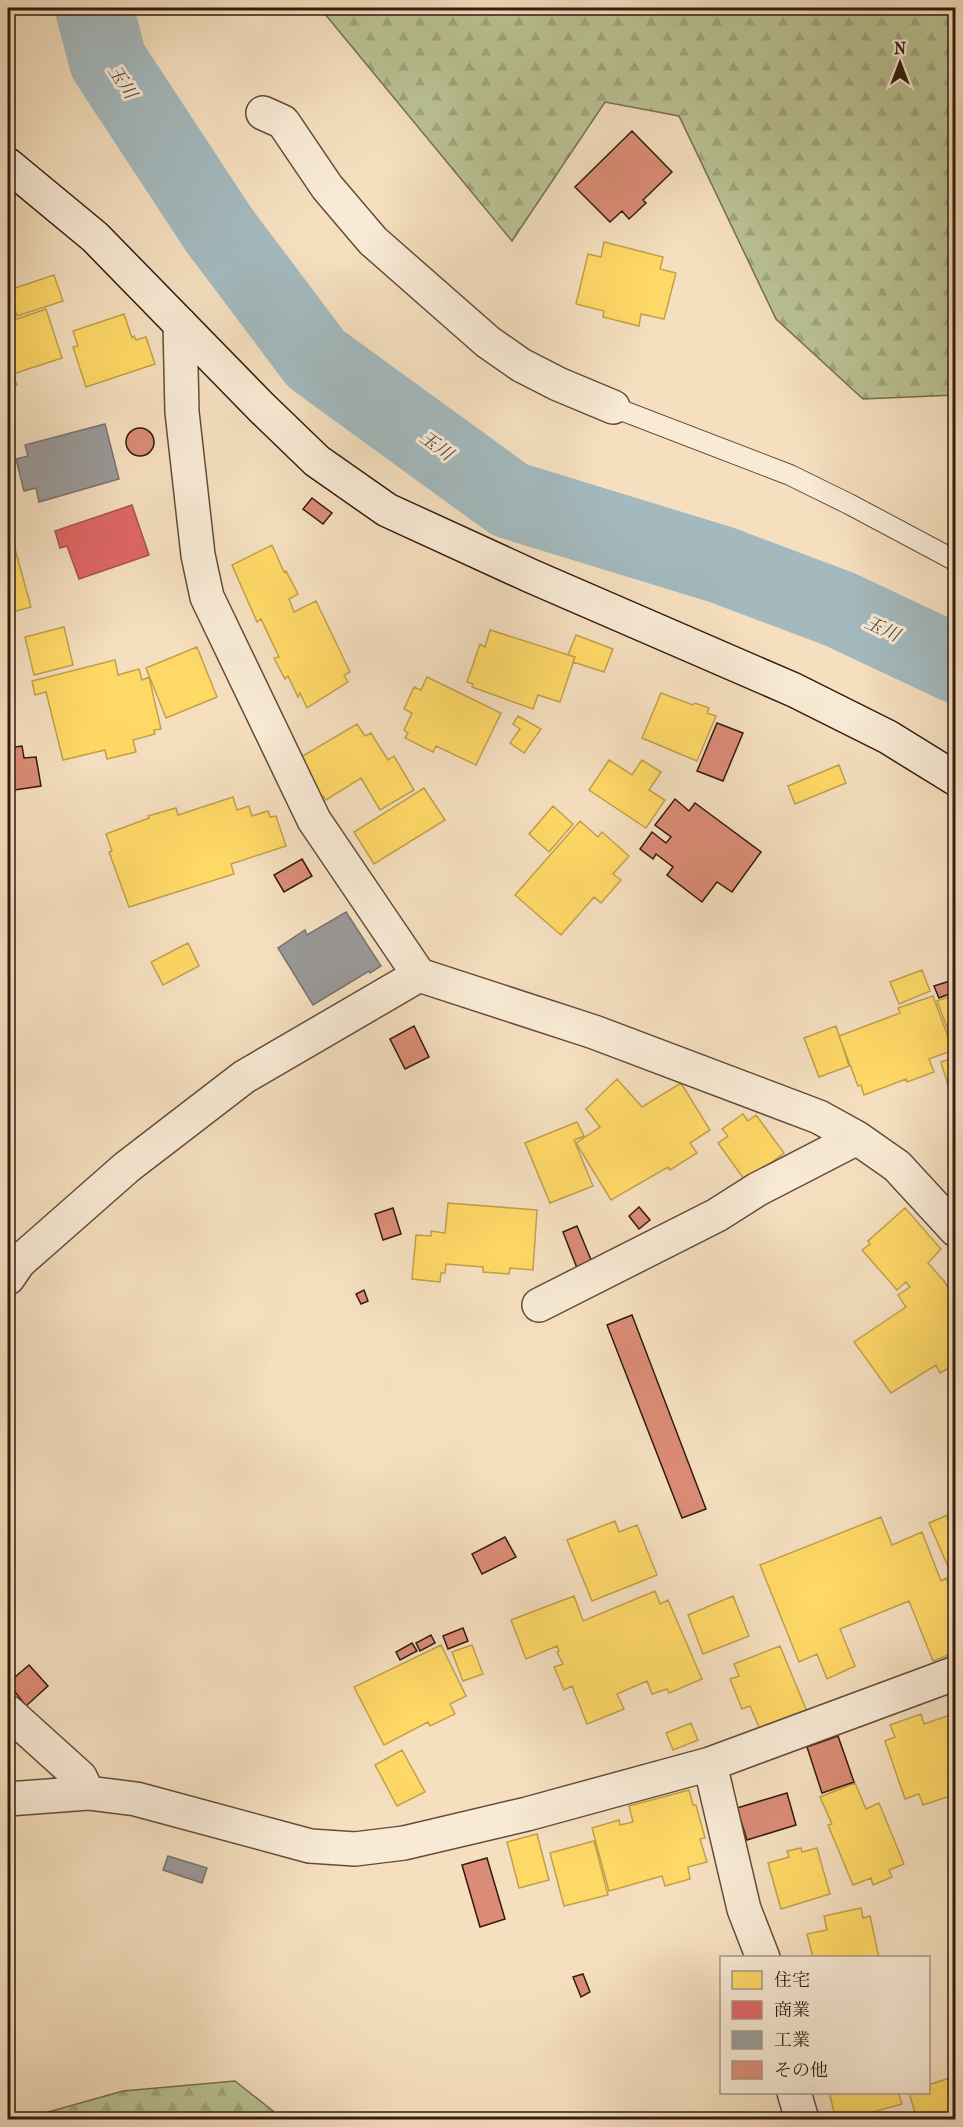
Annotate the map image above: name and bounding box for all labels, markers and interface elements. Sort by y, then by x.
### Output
north arrow [870,33,930,93]
text: N [894,39,907,58]
water label: 玉川 [103,61,142,104]
water label: 玉川 [415,427,458,466]
water label: 玉川 [861,612,905,647]
legend [720,1956,930,2094]
text: 住宅 [774,1970,810,1991]
text: 商業 [774,2000,810,2021]
text: 工業 [774,2030,810,2051]
text: その他 [774,2060,828,2081]

